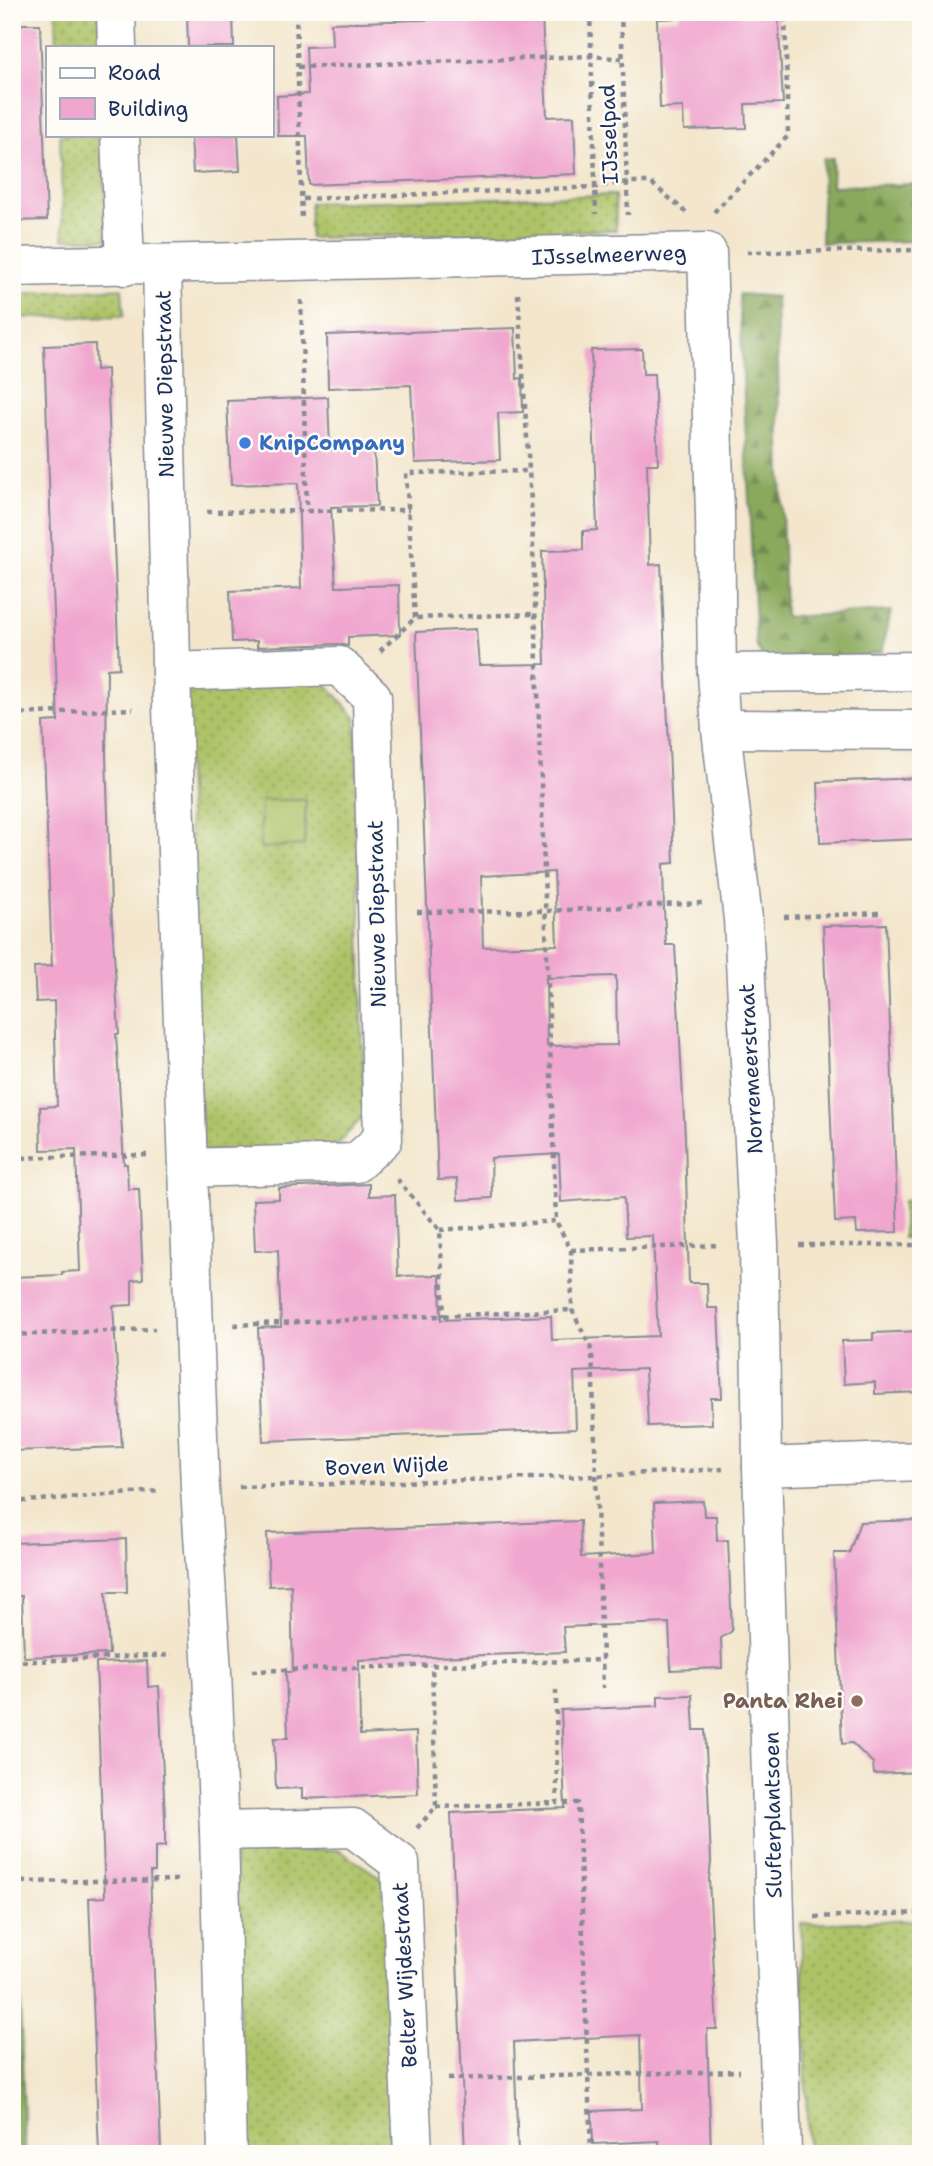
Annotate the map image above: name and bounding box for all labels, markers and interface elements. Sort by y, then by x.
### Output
legend [46,46,273,136]
text: Road [108,59,161,87]
street label: IJsselpad [593,84,625,184]
text: Building [108,95,188,123]
street label: IJsselmeerweg [531,238,687,272]
street label: Nieuwe Diepstraat [149,290,181,478]
place label: KnipCompany [259,429,405,457]
marker: KnipCompany [237,435,253,451]
street label: Nieuwe Diepstraat [361,820,393,1008]
street label: Norremeerstraat [733,983,769,1155]
street label: Boven Wijde [325,1450,449,1482]
place label: Panta Rhei [723,1687,843,1715]
marker: Panta Rhei [849,1693,865,1709]
street label: Slufterplantsoen [758,1731,788,1899]
street label: Belter Wijdestraat [386,1881,424,2069]

